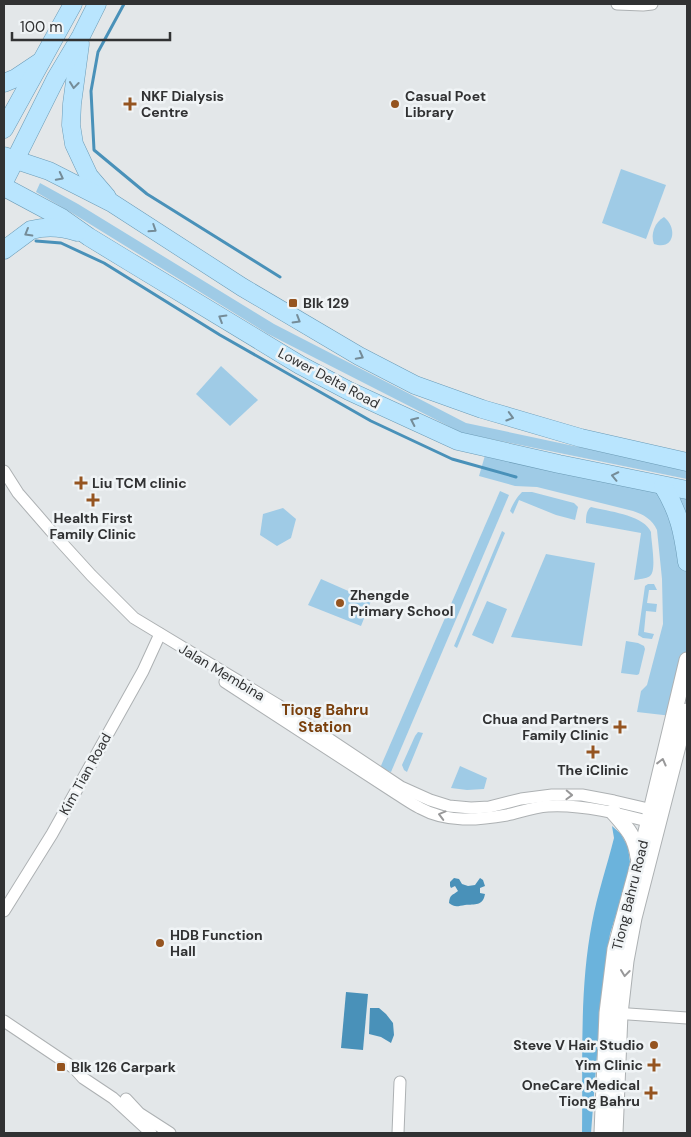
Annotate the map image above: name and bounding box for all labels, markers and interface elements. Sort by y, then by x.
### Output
scale bar [12,10,170,42]
text: 100 m [20,17,63,37]
one-way arrow [69,81,80,89]
place label: NKF Dialysis Centre [141,87,224,121]
place label: Casual Poet Library [405,87,486,121]
marker: NKF Dialysis Centre [123,97,137,111]
marker: Casual Poet Library [389,98,401,110]
one-way arrow [55,171,64,181]
one-way arrow [148,223,157,232]
one-way arrow [24,227,33,237]
place label: Blk 129 [303,294,349,312]
marker: Blk 129 [287,297,299,309]
one-way arrow [292,313,301,323]
one-way arrow [218,314,227,324]
street label: Lower Delta Road [275,344,383,412]
one-way arrow [354,350,363,360]
one-way arrow [505,412,514,422]
one-way arrow [410,416,419,427]
one-way arrow [610,471,619,482]
place label: Liu TCM clinic [92,474,187,492]
marker: Liu TCM clinic [74,476,88,490]
marker: Health First Family Clinic [86,493,100,507]
place label: Health First Family Clinic [50,509,136,543]
place label: Zhengde Primary School [350,586,453,620]
marker: Zhengde Primary School [334,597,346,609]
street label: Jalan Membina [176,639,268,705]
district label: Tiong Bahru Station [282,700,368,737]
place label: Chua and Partners Family Clinic [482,710,609,744]
marker: Chua and Partners Family Clinic [613,720,627,734]
street label: Kim Tian Road [55,730,115,818]
marker: The iClinic [586,745,600,759]
one-way arrow [656,757,667,766]
place label: The iClinic [557,761,629,779]
one-way arrow [566,790,574,800]
one-way arrow [438,811,447,821]
street label: Tiong Bahru Road [608,838,652,952]
place label: HDB Function Hall [170,926,263,960]
marker: HDB Function Hall [154,937,166,949]
one-way arrow [620,970,631,978]
place label: Steve V Hair Studio [513,1036,644,1054]
marker: Steve V Hair Studio [648,1039,660,1051]
place label: Yim Clinic [575,1056,643,1074]
place label: Blk 126 Carpark [71,1058,176,1076]
marker: Yim Clinic [647,1058,661,1072]
marker: Blk 126 Carpark [55,1061,67,1073]
place label: OneCare Medical Tiong Bahru [522,1076,640,1110]
marker: OneCare Medical Tiong Bahru [644,1086,658,1100]

